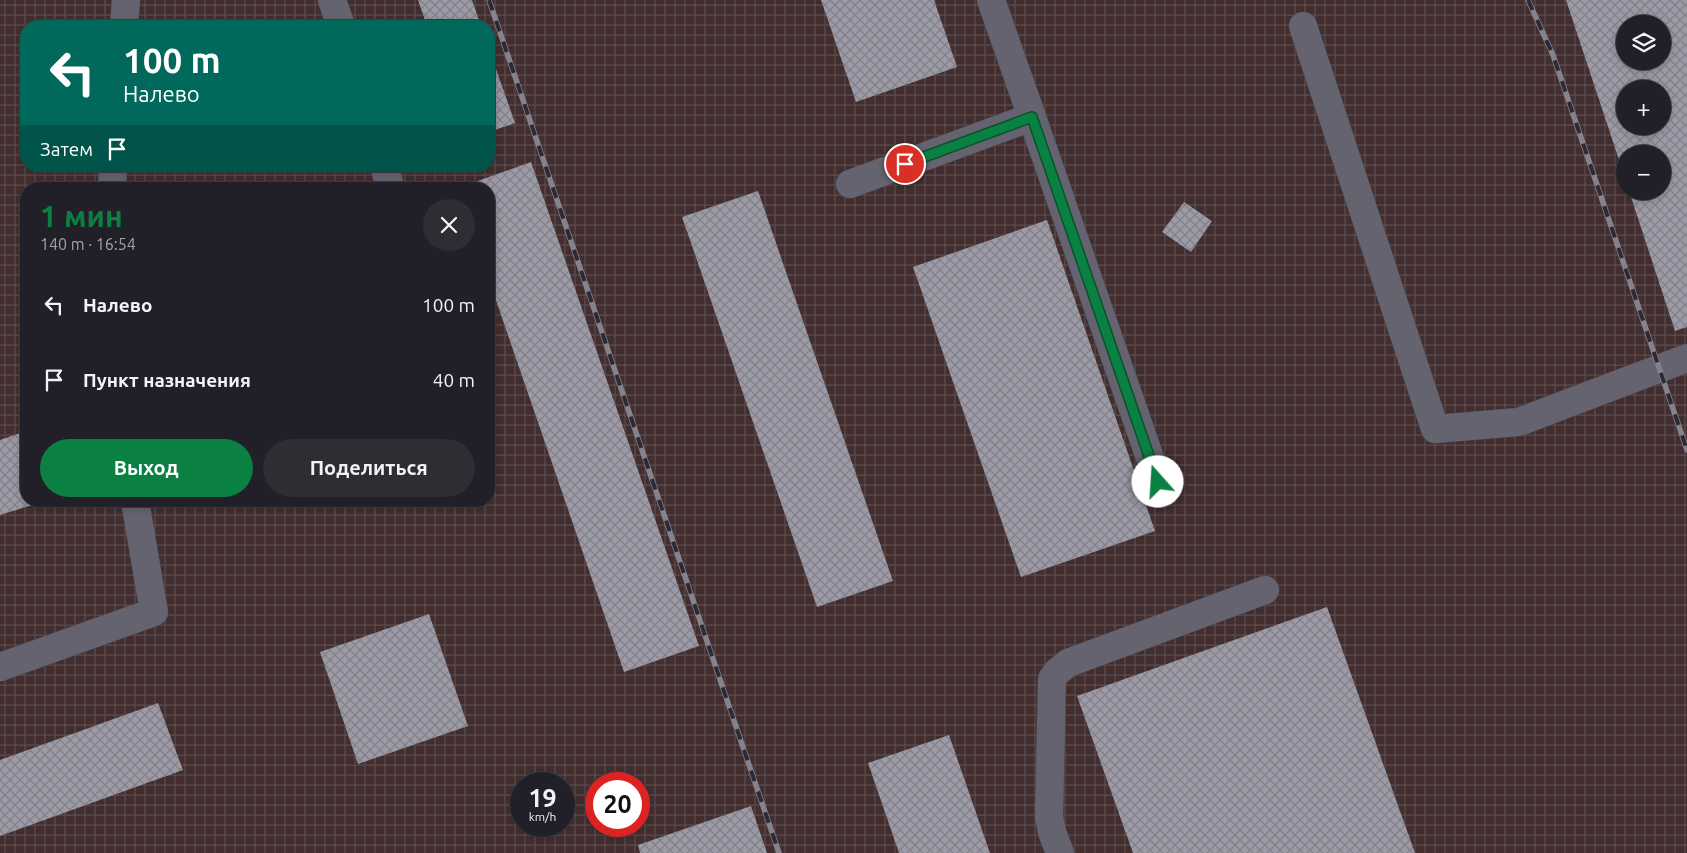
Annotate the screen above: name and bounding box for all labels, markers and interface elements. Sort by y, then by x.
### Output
map controls [1616,15,1671,200]
button: layers [1616,15,1671,70]
icon: left [40,40,105,105]
text: 100 m [123,40,221,80]
button: + [1616,80,1671,135]
text: Налево [123,81,200,106]
icon: arrive [103,135,131,163]
text: Затем [40,138,93,160]
pin [884,143,926,185]
button: − [1616,145,1671,200]
icon: arrive [891,150,919,178]
text: 1 мин [40,199,123,233]
button: close [423,199,475,251]
text: 140 m · 16:54 [40,235,136,253]
icon: left [40,291,68,319]
text: Налево [83,294,152,316]
text: 100 m [422,294,475,316]
icon: arrive [40,366,68,394]
text: Пункт назначения [83,369,251,391]
text: 40 m [433,369,475,391]
button: Выход [40,439,253,497]
button: Поделиться [263,439,475,497]
position arrow [1131,455,1183,507]
speed limit sign: 20 [585,772,650,837]
text: 19 [528,784,557,812]
text: km/h [529,810,556,823]

